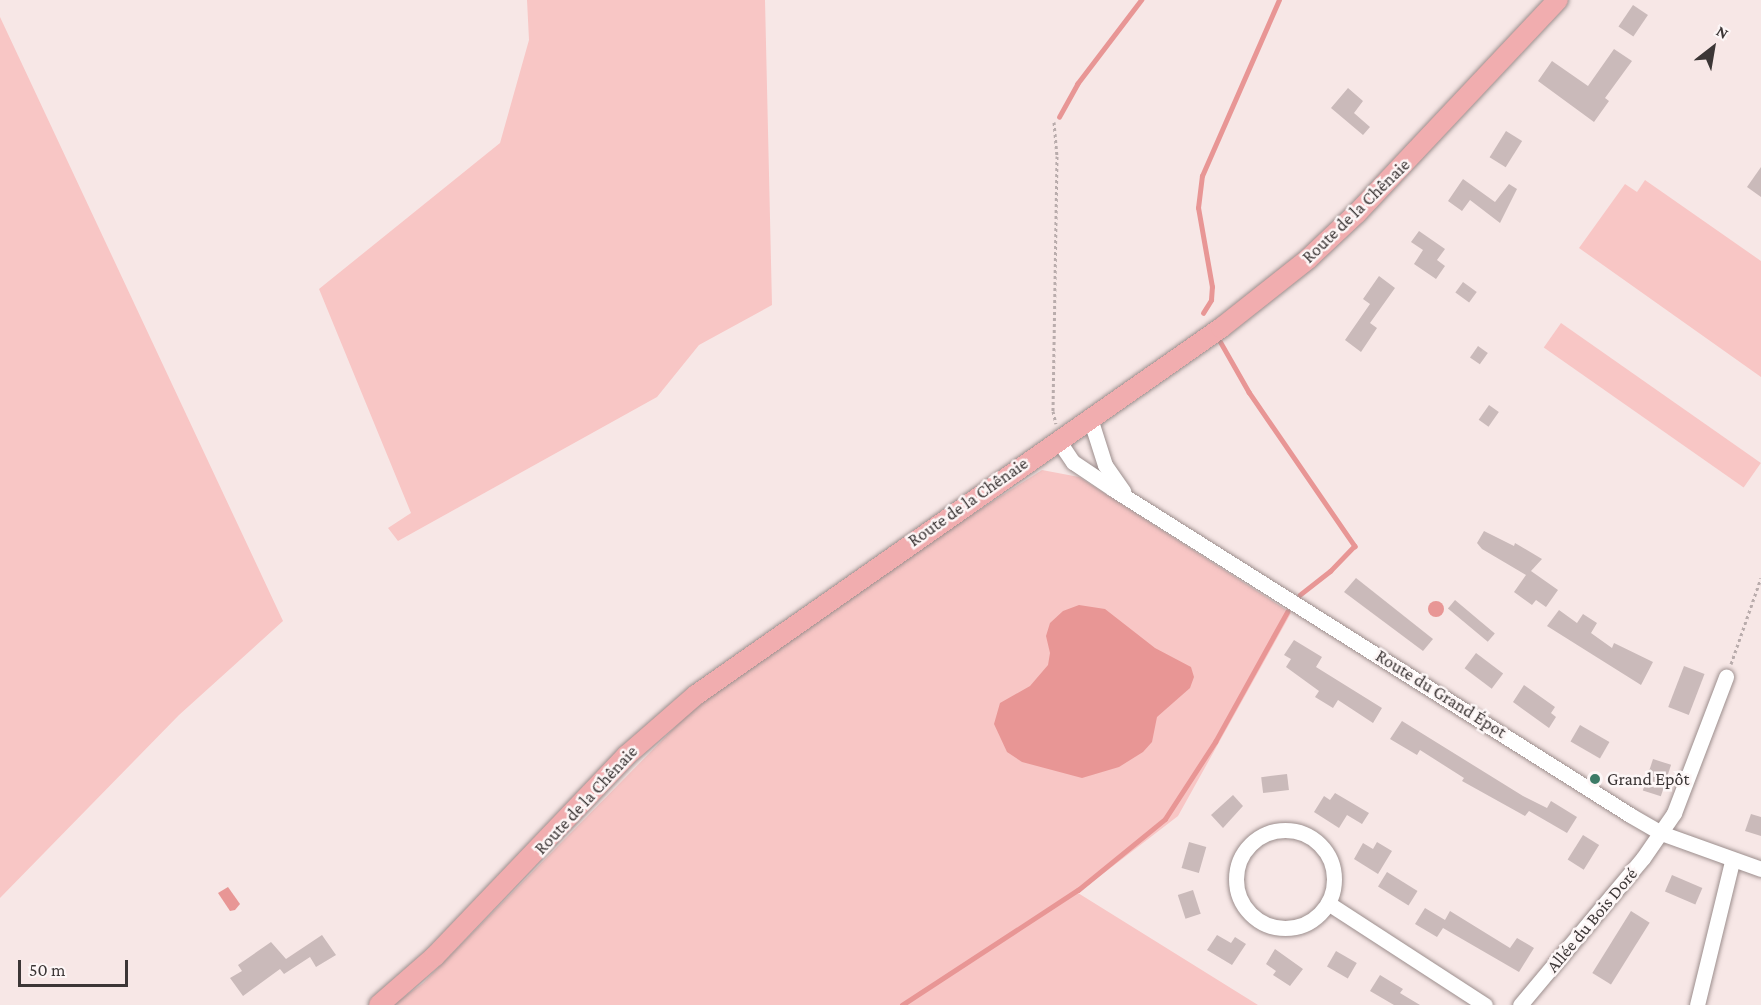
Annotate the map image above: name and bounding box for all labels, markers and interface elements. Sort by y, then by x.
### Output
north arrow [1683,18,1743,78]
text: N [1713,22,1732,42]
street label: Route de la Chênaie [1298,154,1414,268]
street label: Route de la Chênaie [904,453,1032,551]
street label: Route du Grand Épot [1372,645,1510,743]
street label: Route de la Chênaie [530,741,642,859]
place label: Grand Epôt [1607,768,1689,790]
marker: Grand Epôt [1588,772,1602,786]
street label: Allée du Bois Doré [1542,863,1642,977]
scale bar [21,948,130,986]
text: 50 m [29,960,66,980]

